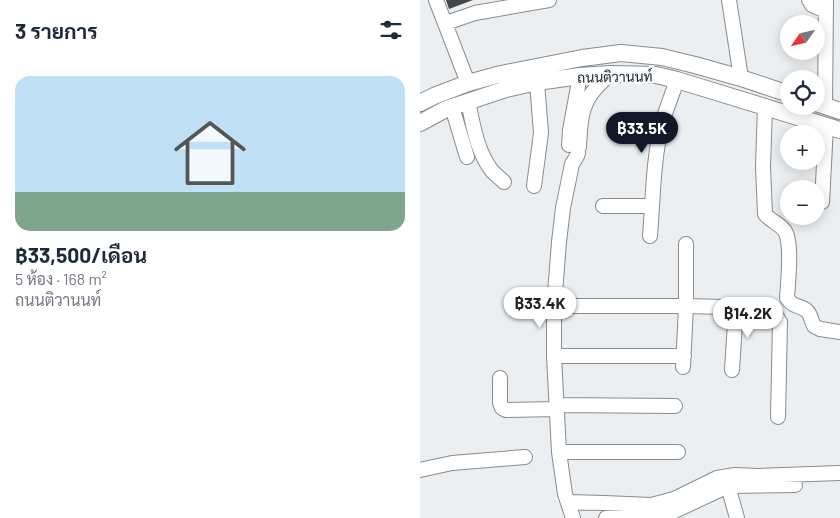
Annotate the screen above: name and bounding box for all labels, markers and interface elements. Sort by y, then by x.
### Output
north arrow [780,15,825,60]
map controls [780,15,825,225]
icon: filters [377,16,405,44]
text: 3 รายการ [15,18,98,43]
street label: ถนนติวานนท์ [577,67,653,86]
button: locate [780,70,825,115]
icon: home [165,108,255,198]
pin: ฿33.5K [601,112,683,154]
text: ฿33.5K [617,118,667,137]
button: + [780,125,825,170]
button: − [780,180,825,225]
text: ฿33,500/เดือน [15,242,147,267]
text: 5 ห้อง · 168 m² [15,269,107,288]
pin: ฿33.4K [499,286,581,329]
text: ถนนติวานนท์ [15,290,101,309]
text: ฿33.4K [515,293,565,312]
pin: ฿14.2K [707,296,789,339]
text: ฿14.2K [724,303,772,322]

